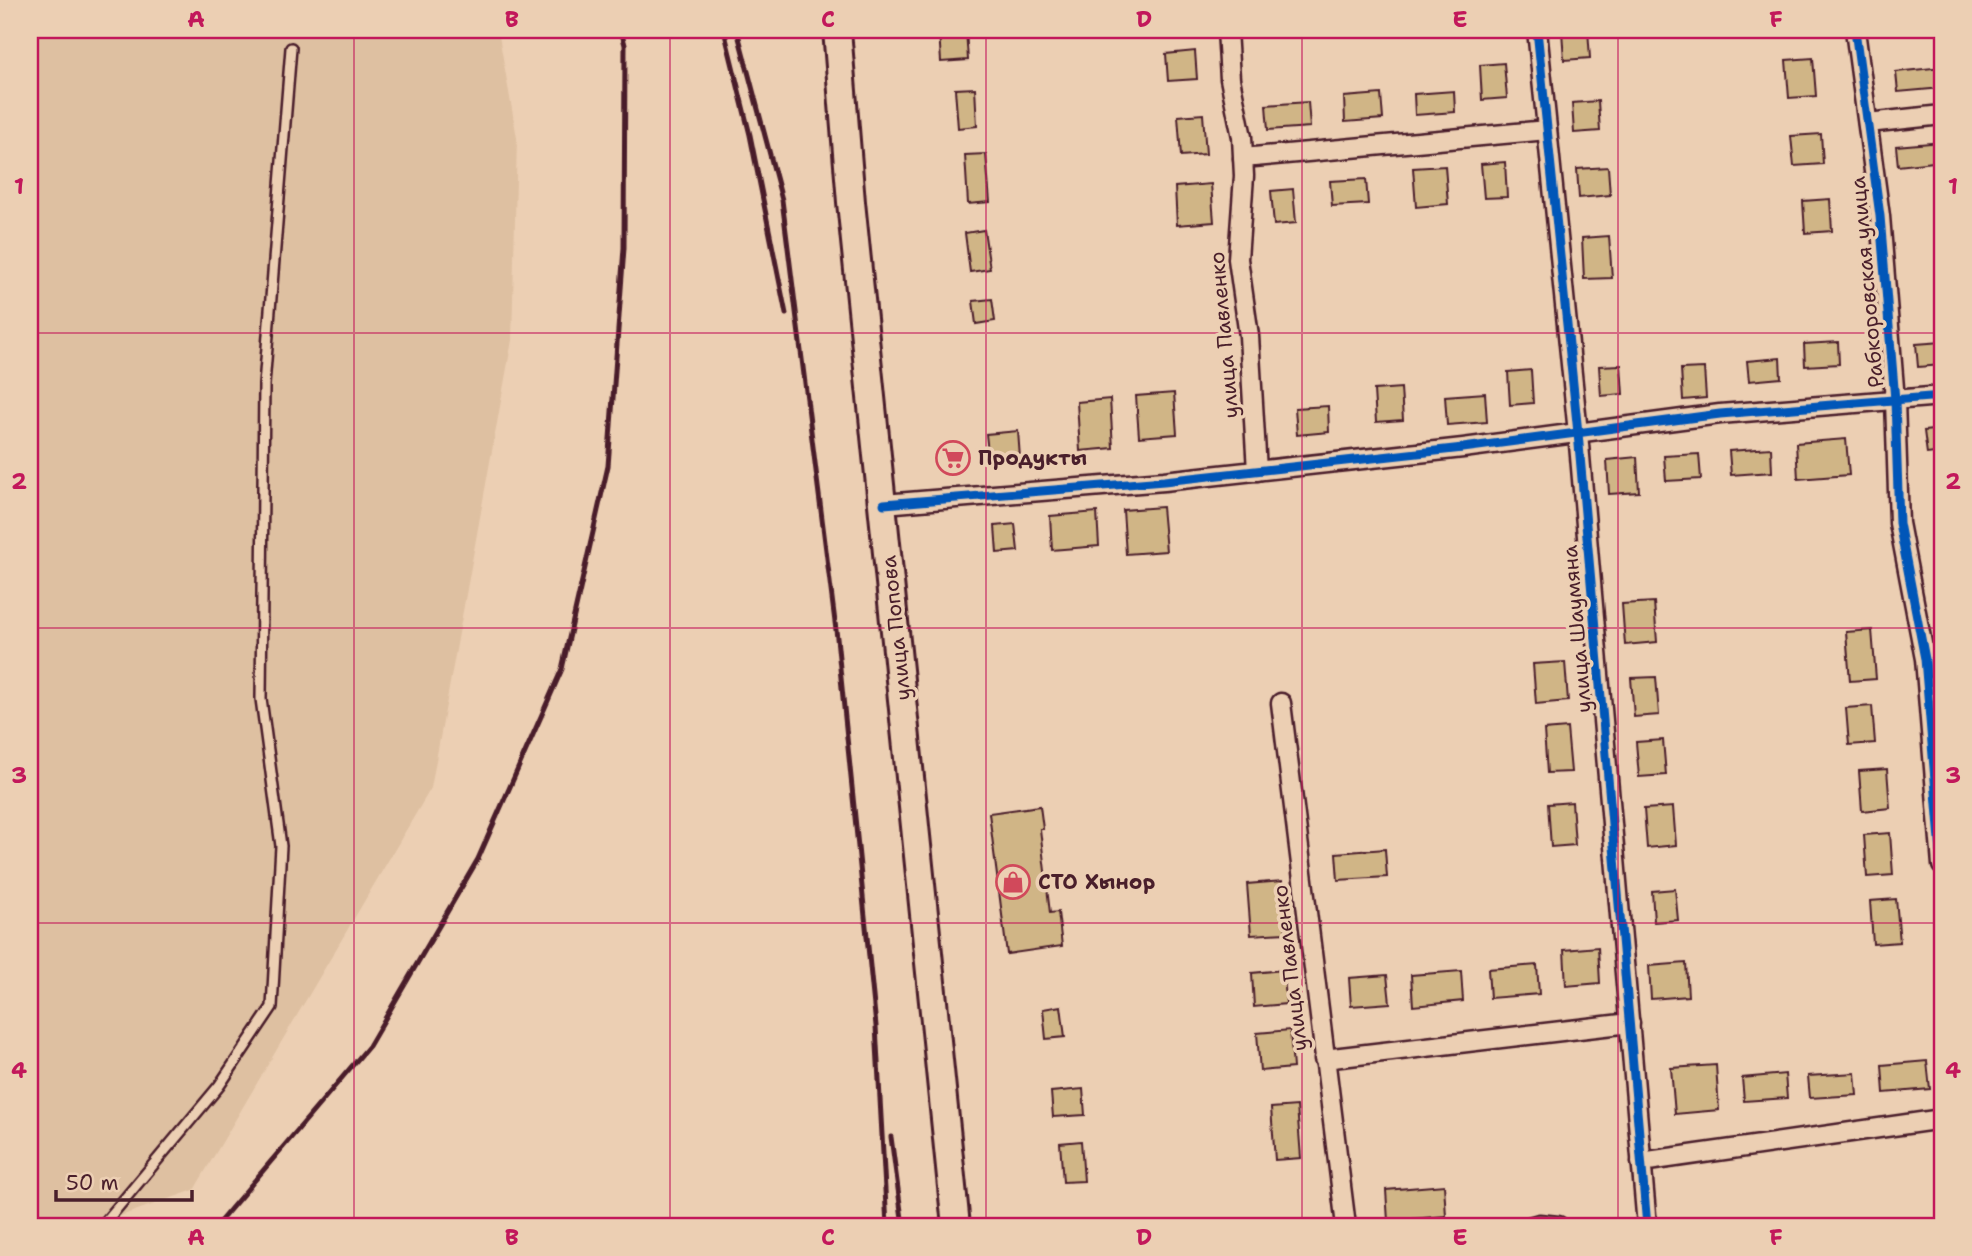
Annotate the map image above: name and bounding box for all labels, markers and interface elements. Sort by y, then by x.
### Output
text: A [187,4,205,34]
text: B [505,4,519,34]
text: C [821,4,835,34]
text: D [1136,4,1152,34]
text: E [1452,4,1468,34]
text: F [1769,4,1783,34]
text: 1 [14,171,24,201]
text: 1 [1948,171,1958,201]
street label: Рабкоровская улица [1844,175,1890,389]
street label: улица Павленко [1203,250,1245,420]
supermarket icon: Продукты [934,439,972,477]
place label: Продукты [978,444,1087,472]
text: 2 [11,466,27,496]
text: 2 [1945,466,1961,496]
street label: улица Шаумяна [1556,544,1598,714]
street label: улица Попова [874,554,918,702]
text: 3 [11,760,27,790]
text: 3 [1945,760,1961,790]
shop icon: СТО Хынор [994,863,1032,901]
place label: СТО Хынор [1038,868,1155,896]
street label: улица Павленко [1266,883,1314,1053]
text: 4 [11,1055,27,1085]
text: 4 [1945,1055,1961,1085]
scale bar [56,1158,192,1202]
text: 50 m [66,1169,119,1197]
text: A [187,1222,205,1252]
text: B [505,1222,519,1252]
text: C [821,1222,835,1252]
text: D [1136,1222,1152,1252]
text: E [1452,1222,1468,1252]
text: F [1769,1222,1783,1252]

